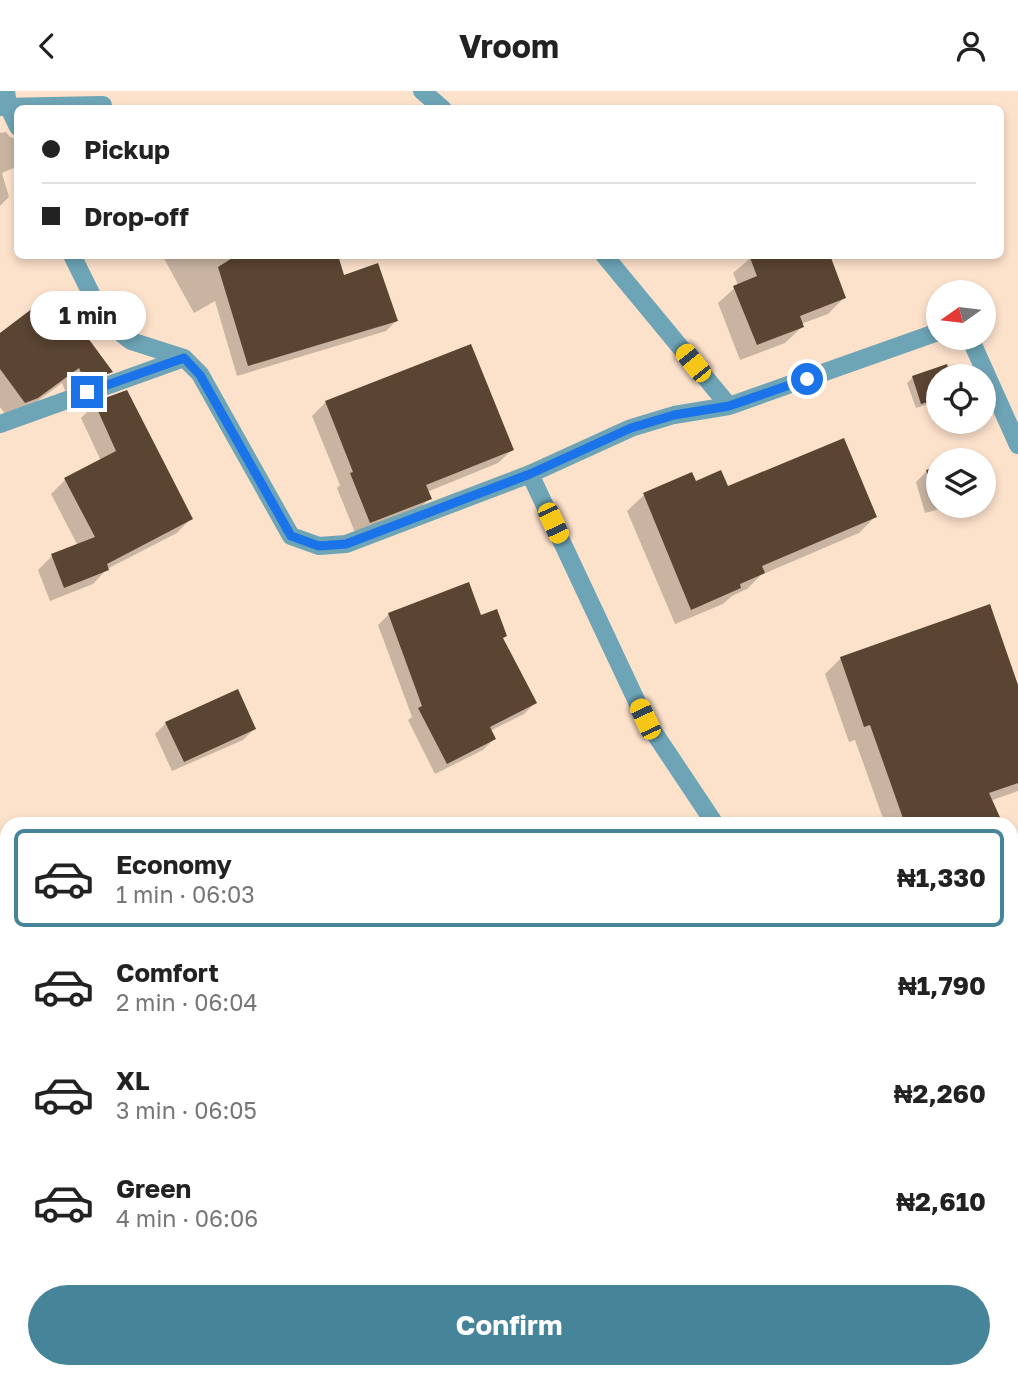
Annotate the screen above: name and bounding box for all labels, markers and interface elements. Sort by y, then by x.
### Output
icon: back [28,27,66,65]
text: Vroom [459,27,559,65]
icon: person [952,27,990,65]
text: Pickup [84,134,170,165]
text: Drop-off [84,201,189,232]
north arrow [926,280,996,350]
map controls [926,280,996,518]
callout: 1 min [29,291,145,339]
text: 1 min [59,301,117,329]
car [672,340,715,386]
route start [791,363,823,395]
button: locate [926,364,996,434]
route end [71,376,103,408]
button: layers [926,448,996,518]
car [535,500,572,546]
car [627,696,664,742]
icon: car [32,847,95,910]
text: Economy [116,849,232,880]
text: ₦1,330 [897,862,986,893]
text: 1 min · 06:03 [116,880,255,908]
icon: car [32,955,95,1018]
text: Comfort [116,957,219,988]
text: ₦1,790 [898,970,986,1001]
text: 2 min · 06:04 [116,988,258,1016]
icon: car [32,1063,95,1126]
text: XL [116,1065,150,1096]
text: ₦2,260 [894,1078,986,1109]
text: 3 min · 06:05 [116,1096,257,1124]
icon: car [32,1171,95,1234]
text: Green [116,1173,191,1204]
text: ₦2,610 [896,1186,986,1217]
text: 4 min · 06:06 [116,1204,258,1232]
button: Confirm [28,1285,990,1365]

